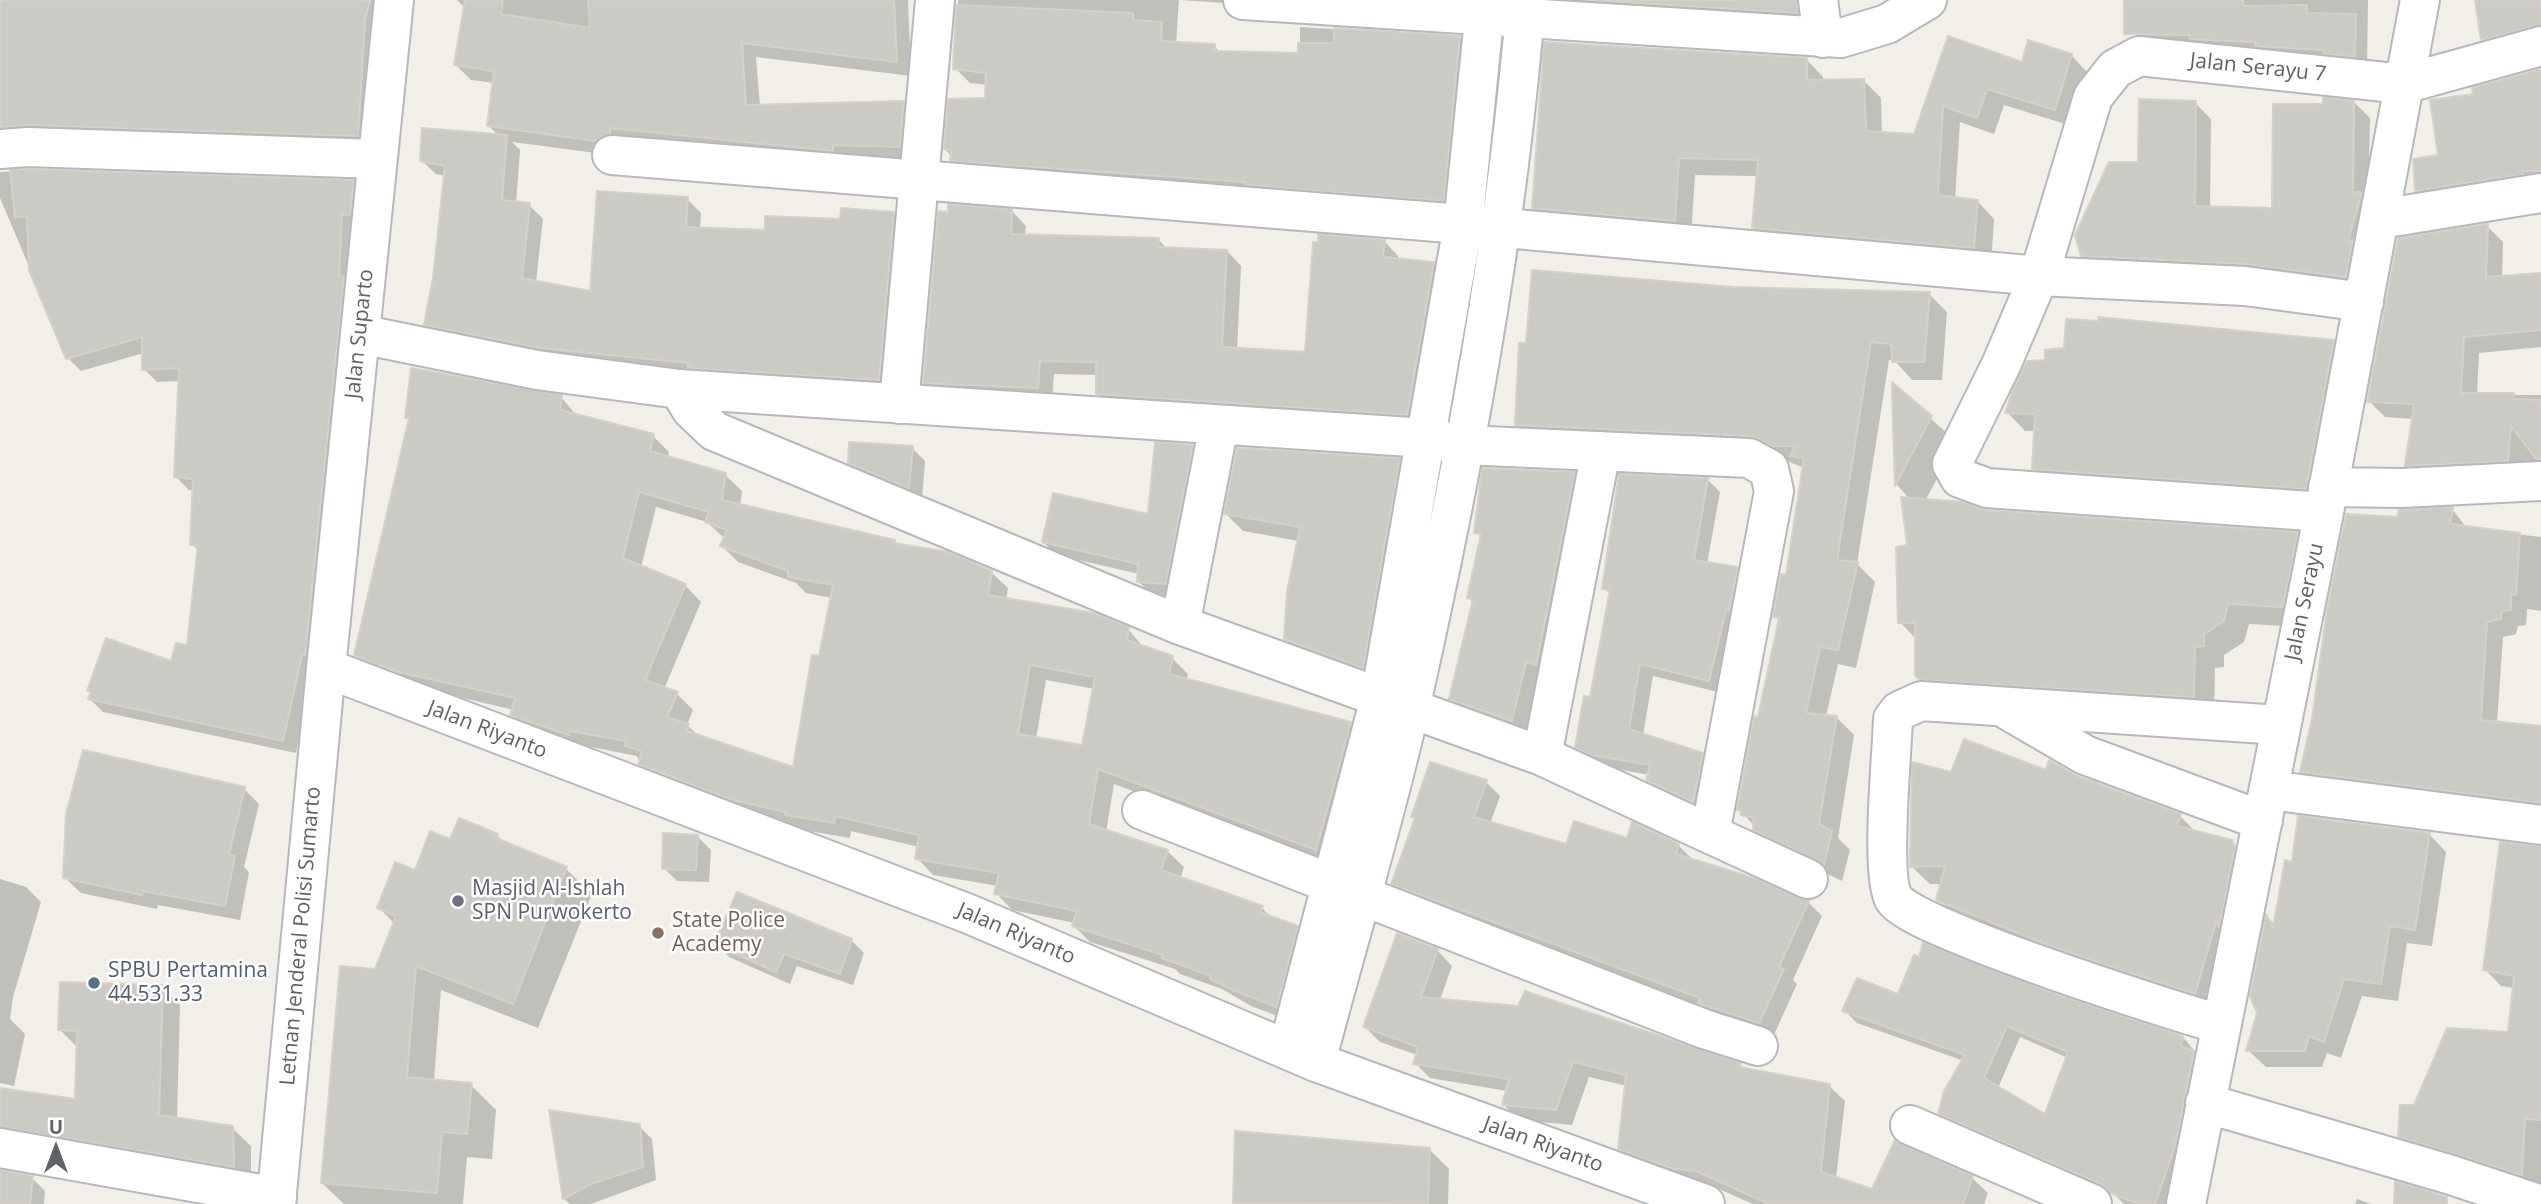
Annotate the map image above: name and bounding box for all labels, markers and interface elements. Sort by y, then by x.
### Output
street label: Jalan Serayu 7 [2189,48,2327,88]
street label: Jalan Suparto [341,268,379,400]
street label: Jalan Serayu [2280,541,2330,663]
street label: Jalan Riyanto [424,696,550,764]
street label: Letnan Jenderal Polisi Sumarto [275,786,327,1086]
place label: Masjid Al-Ishlah SPN Purwokerto [472,876,632,926]
marker: Masjid Al-Ishlah SPN Purwokerto [450,893,466,909]
street label: Jalan Riyanto [953,898,1079,970]
place label: State Police Academy [672,908,785,958]
marker: State Police Academy [650,925,666,941]
place label: SPBU Pertamina 44.531.33 [108,958,268,1008]
marker: SPBU Pertamina 44.531.33 [86,975,102,991]
street label: Jalan Riyanto [1479,1112,1607,1178]
north arrow [21,1113,91,1183]
text: U [49,1114,63,1140]

